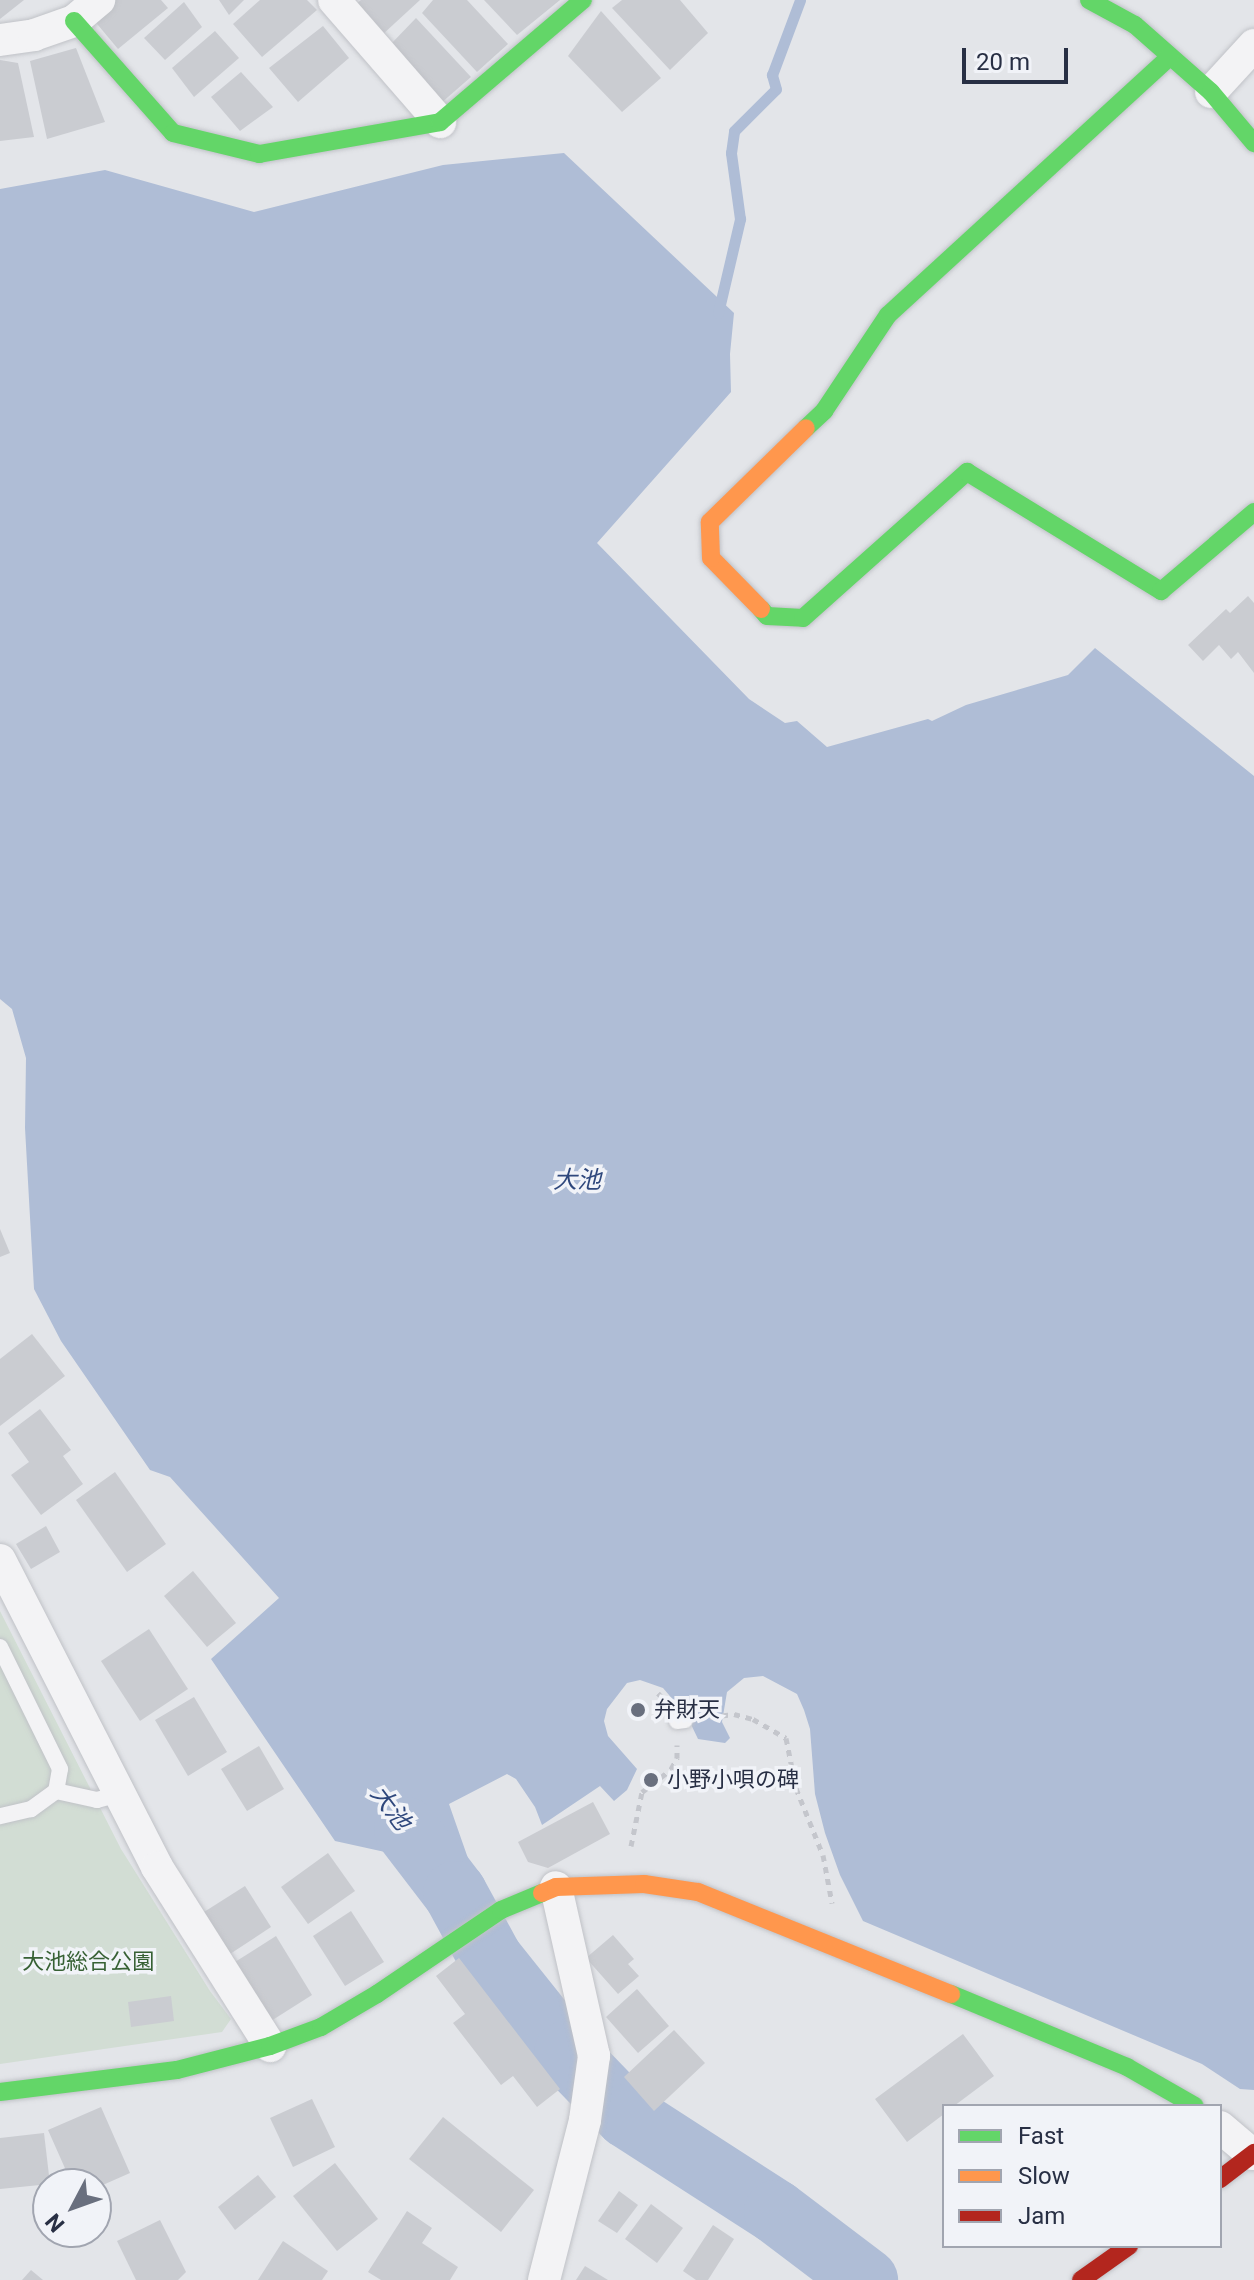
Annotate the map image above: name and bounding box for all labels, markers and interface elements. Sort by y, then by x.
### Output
scale bar [966,32,1072,82]
text: 20 m [976,48,1030,76]
water label: 大池 [553,1167,601,1195]
place label: 弁財天 [654,1697,720,1723]
marker: 弁財天 [629,1701,647,1719]
place label: 小野小唄の碑 [667,1767,799,1793]
marker: 小野小唄の碑 [642,1771,660,1789]
water label: 大池 [364,1780,416,1836]
park label: 大池総合公園 [22,1949,154,1975]
legend [942,2104,1222,2248]
text: Fast [1018,2122,1064,2150]
text: Slow [1018,2162,1070,2190]
north arrow [32,2168,112,2248]
text: Jam [1018,2202,1065,2230]
text: N [40,2209,70,2237]

